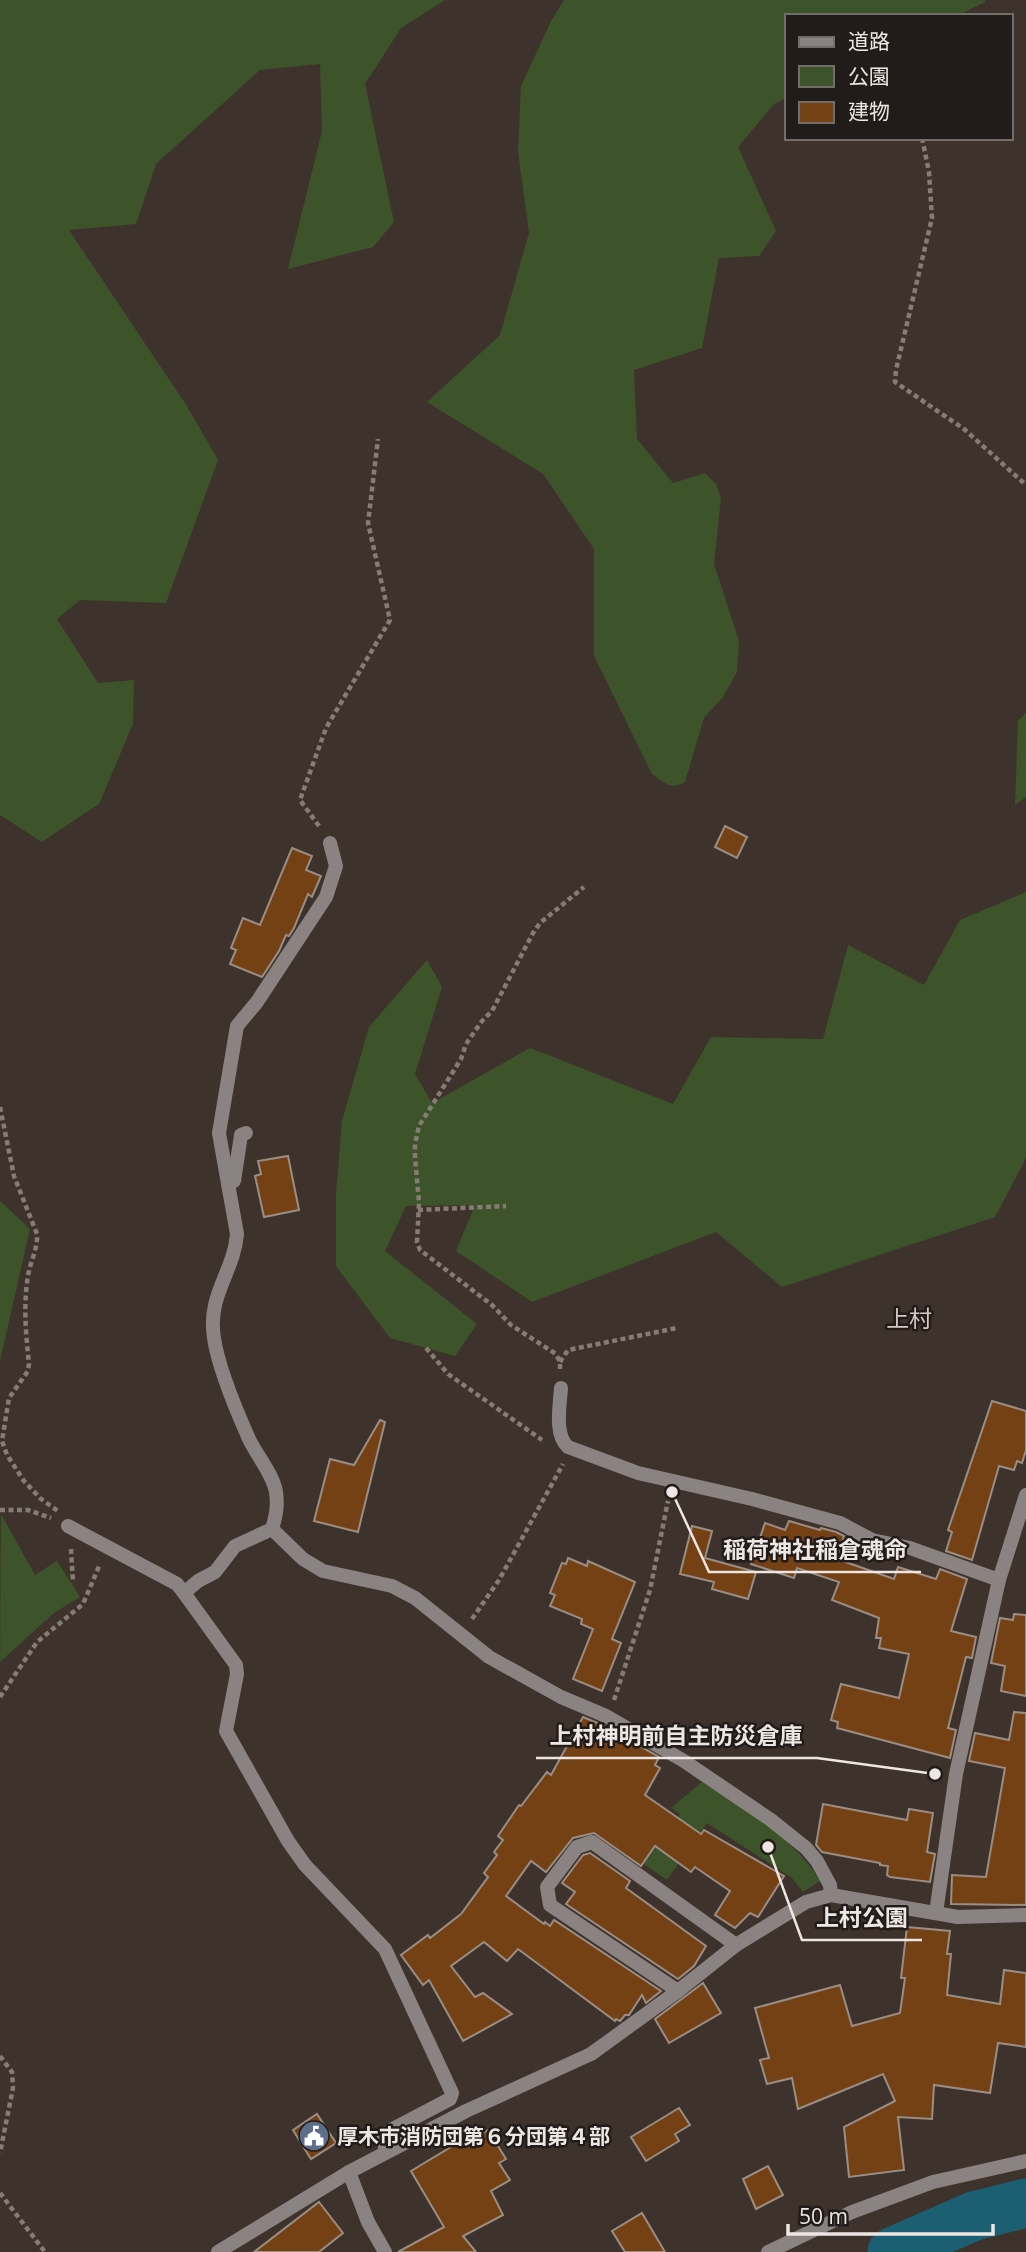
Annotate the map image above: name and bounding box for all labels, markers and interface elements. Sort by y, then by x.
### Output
legend [785,14,1012,140]
text: 道路 [848,27,890,55]
text: 公園 [848,62,890,90]
text: 建物 [848,97,890,125]
district label: 上村 [886,1302,932,1334]
callout: 稲荷神社稲倉魂命 [709,1528,921,1572]
text: 稲荷神社稲倉魂命 [723,1533,908,1565]
callout: 上村神明前自主防災倉庫 [536,1714,817,1758]
text: 上村神明前自主防災倉庫 [550,1719,803,1751]
callout: 上村公園 [802,1896,922,1940]
text: 上村公園 [816,1901,908,1933]
public building icon: 厚木市消防団第６分団第４部 [297,2119,331,2153]
place label: 厚木市消防団第６分団第４部 [337,2122,610,2150]
scale bar [788,2192,993,2236]
text: 50 m [799,2202,848,2230]

